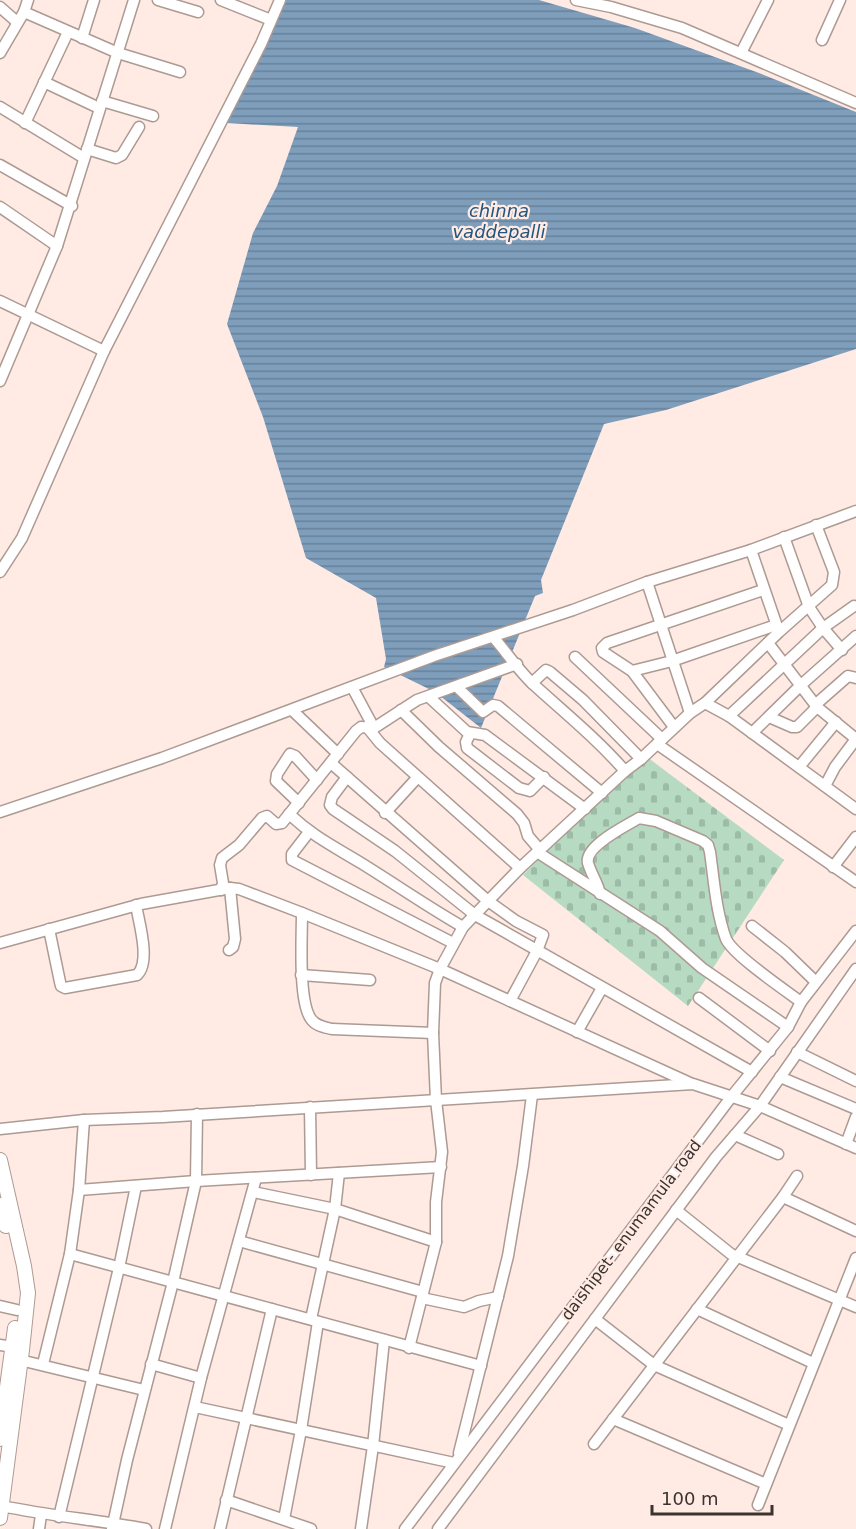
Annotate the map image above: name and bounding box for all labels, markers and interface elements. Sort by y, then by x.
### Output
water label: chinna vaddepalli [452,200,546,242]
street label: daishipet- enumamula road [557,1136,705,1324]
scale bar [652,1478,772,1516]
text: 100 m [661,1488,719,1509]

